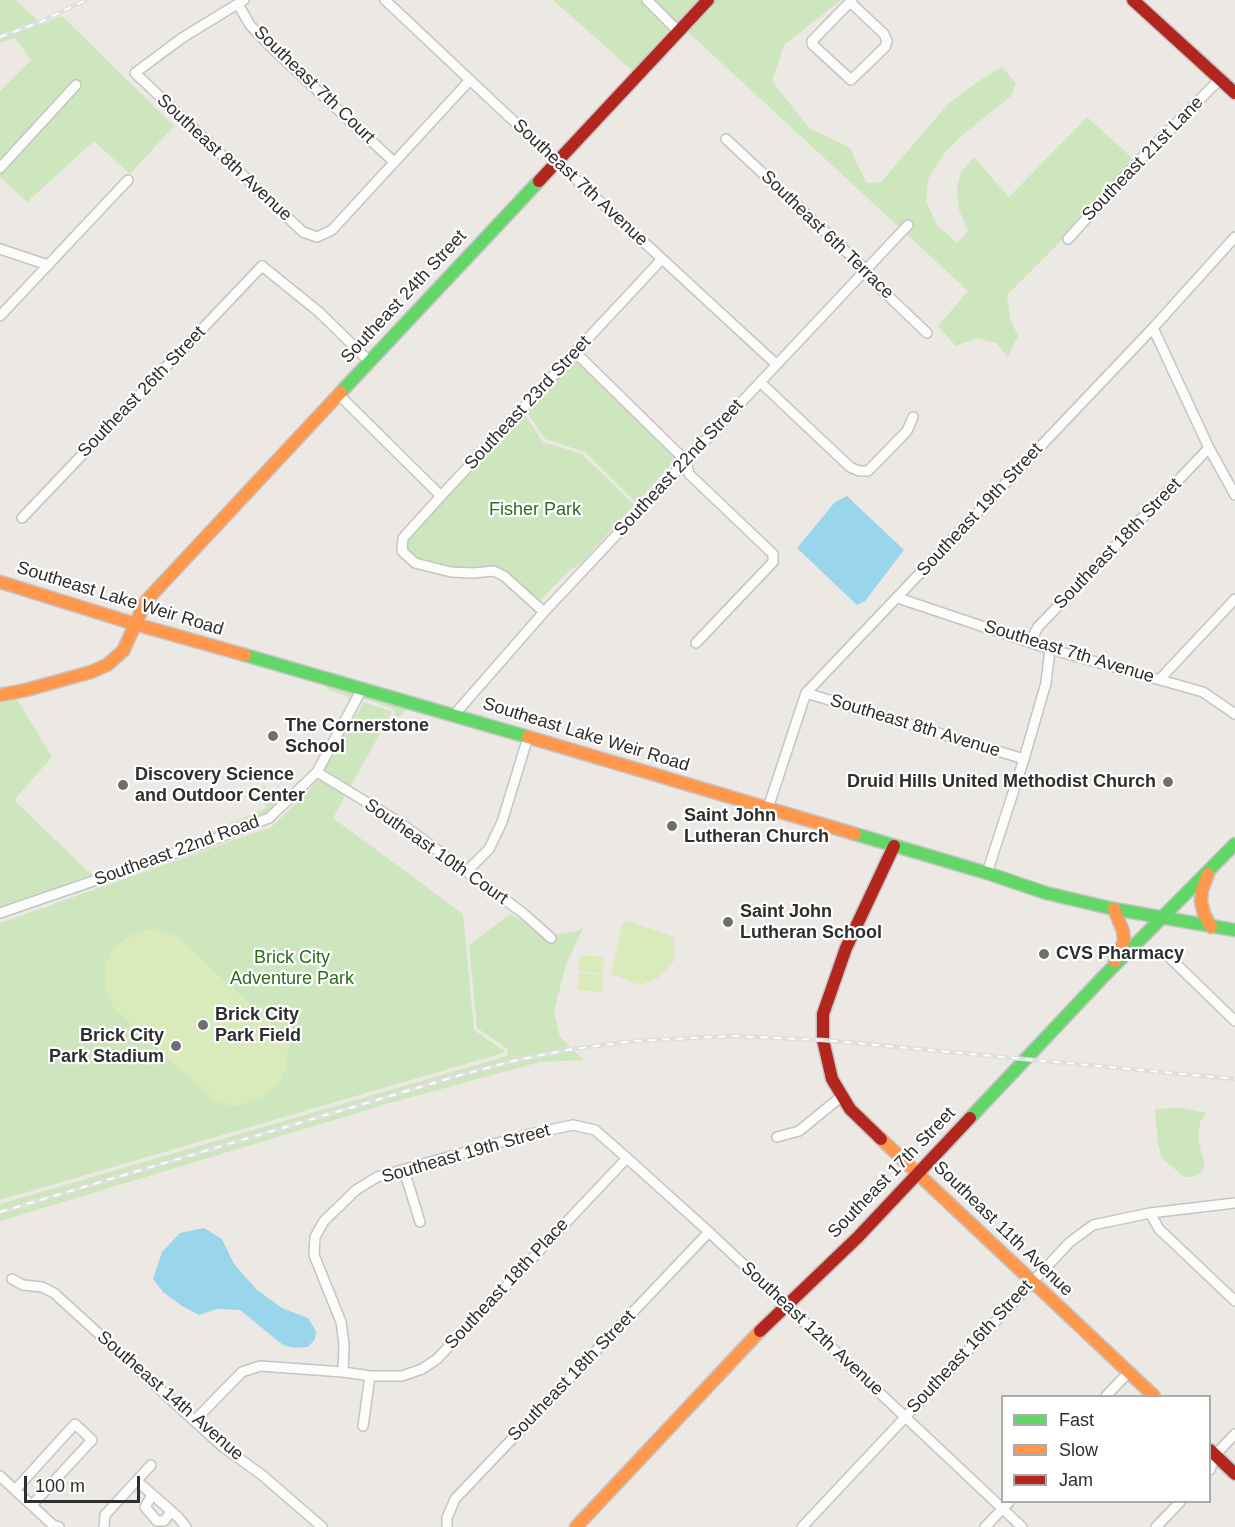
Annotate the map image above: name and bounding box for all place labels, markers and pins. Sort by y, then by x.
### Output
place label: The Cornerstone School [285,715,429,758]
marker: The Cornerstone School [266,729,280,743]
place label: Discovery Science and Outdoor Center [135,764,305,806]
place label: Druid Hills United Methodist Church [847,771,1156,793]
marker: Druid Hills United Methodist Church [1161,775,1175,789]
marker: Discovery Science and Outdoor Center [116,778,130,792]
place label: Saint John Lutheran Church [684,805,829,848]
marker: Saint John Lutheran Church [665,819,679,833]
place label: Saint John Lutheran School [740,901,882,944]
marker: Saint John Lutheran School [721,915,735,929]
place label: CVS Pharmacy [1056,943,1184,965]
marker: CVS Pharmacy [1037,947,1051,961]
place label: Brick City Park Field [215,1004,301,1046]
marker: Brick City Park Field [196,1018,210,1032]
place label: Brick City Park Stadium [49,1025,164,1068]
marker: Brick City Park Stadium [169,1039,183,1053]

